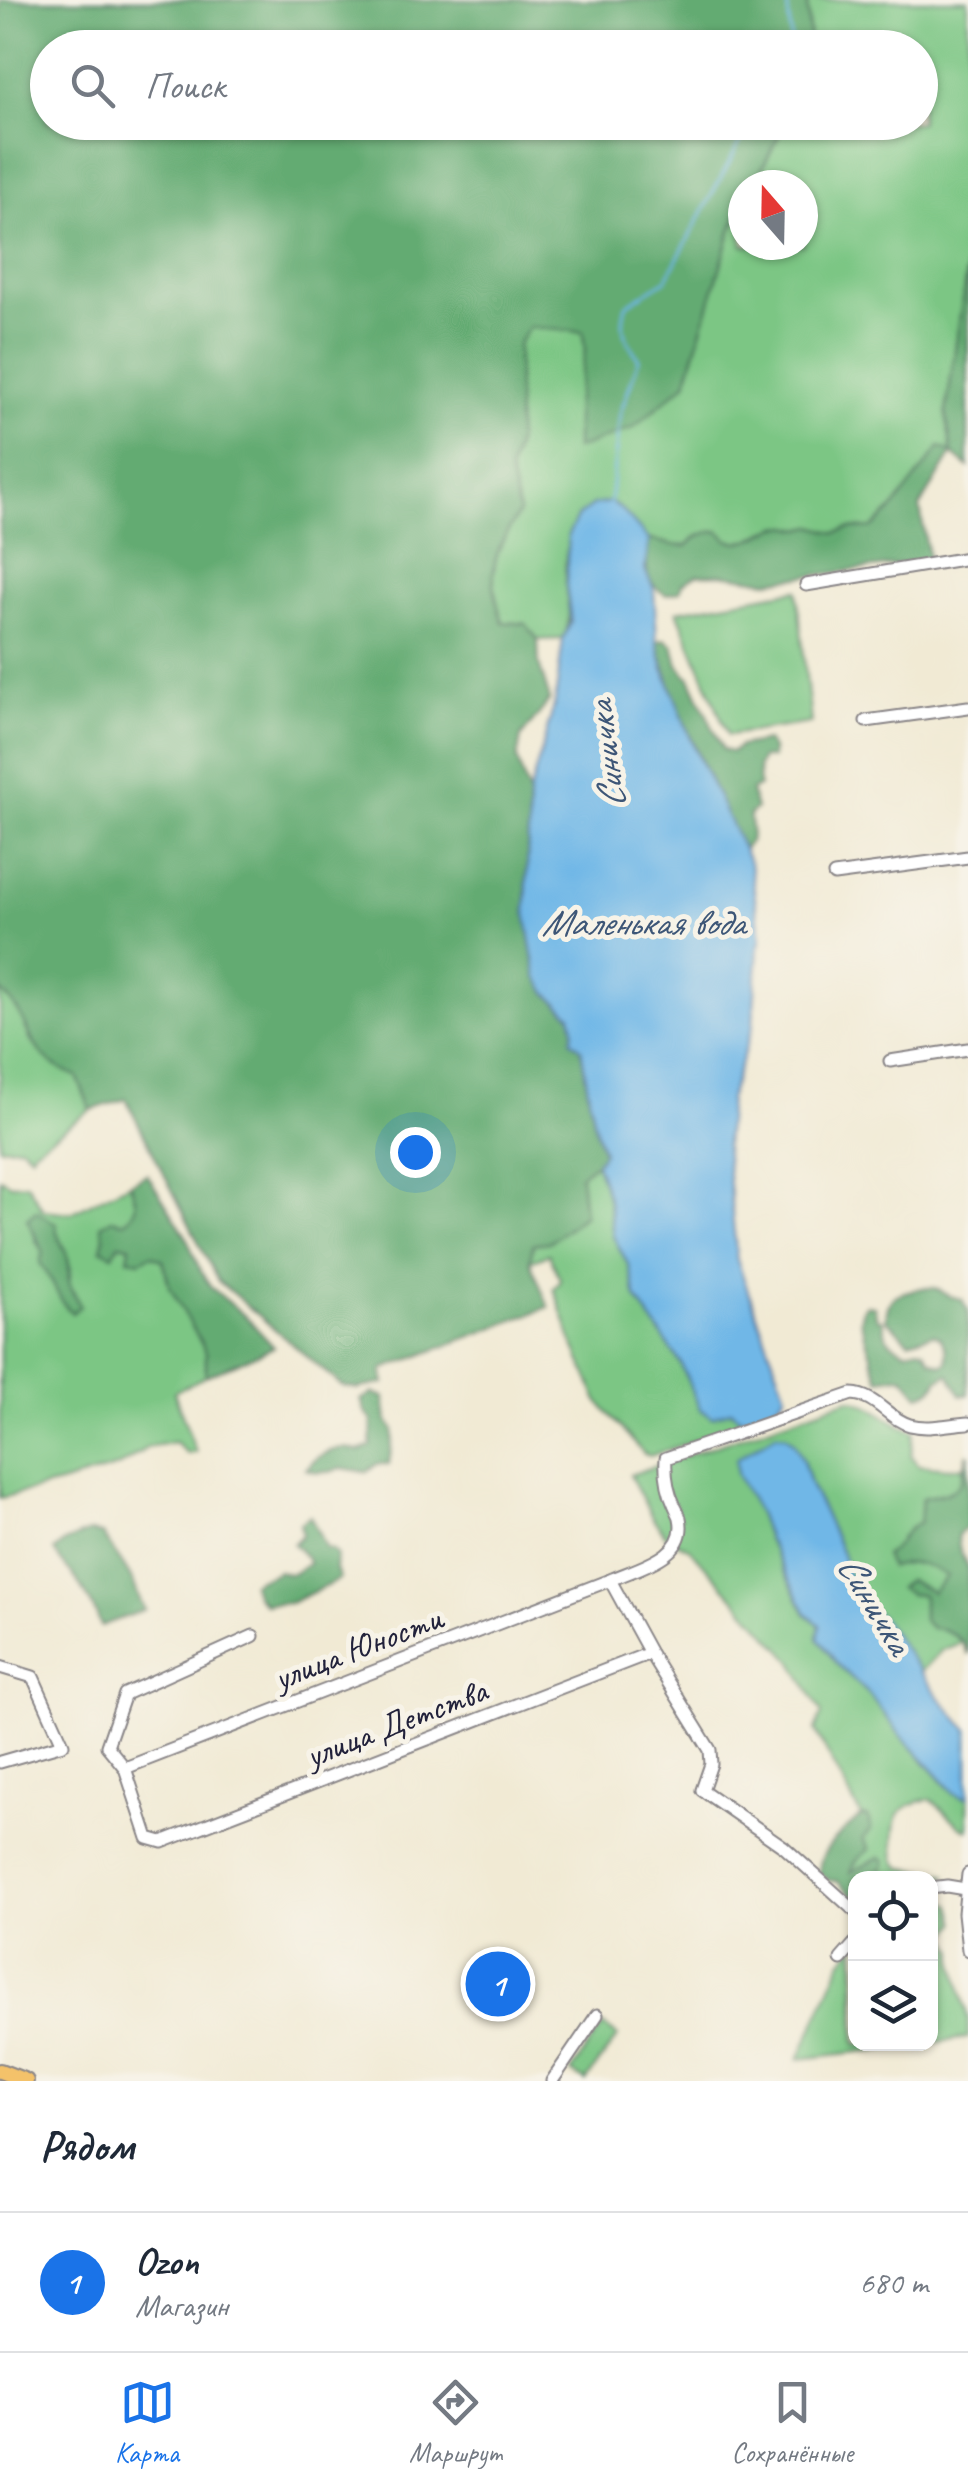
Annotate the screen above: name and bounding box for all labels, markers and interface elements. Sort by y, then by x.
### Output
search box [30,30,938,140]
icon: search [65,58,120,113]
text: Поиск [145,62,225,109]
north arrow [728,170,818,260]
water label: Синичка [576,695,636,811]
water label: Маленькая вода [542,899,749,946]
your location [390,1127,441,1178]
water label: Синичка [827,1546,925,1666]
street label: улица Юности [265,1594,451,1701]
street label: улица Детства [297,1667,495,1779]
map controls [848,1871,938,2051]
button: locate [848,1871,938,1961]
pin: 1 [466,1946,530,2022]
button: layers [848,1961,938,2051]
text: Рядом [40,2120,134,2173]
text: Ozon [135,2238,199,2285]
text: 1 [65,2262,80,2303]
text: 680 m [859,2262,928,2303]
text: Магазин [135,2285,228,2326]
tab: Карта [115,2375,179,2470]
tab: Маршрут [409,2375,501,2470]
tab: Сохранённые [731,2375,853,2470]

